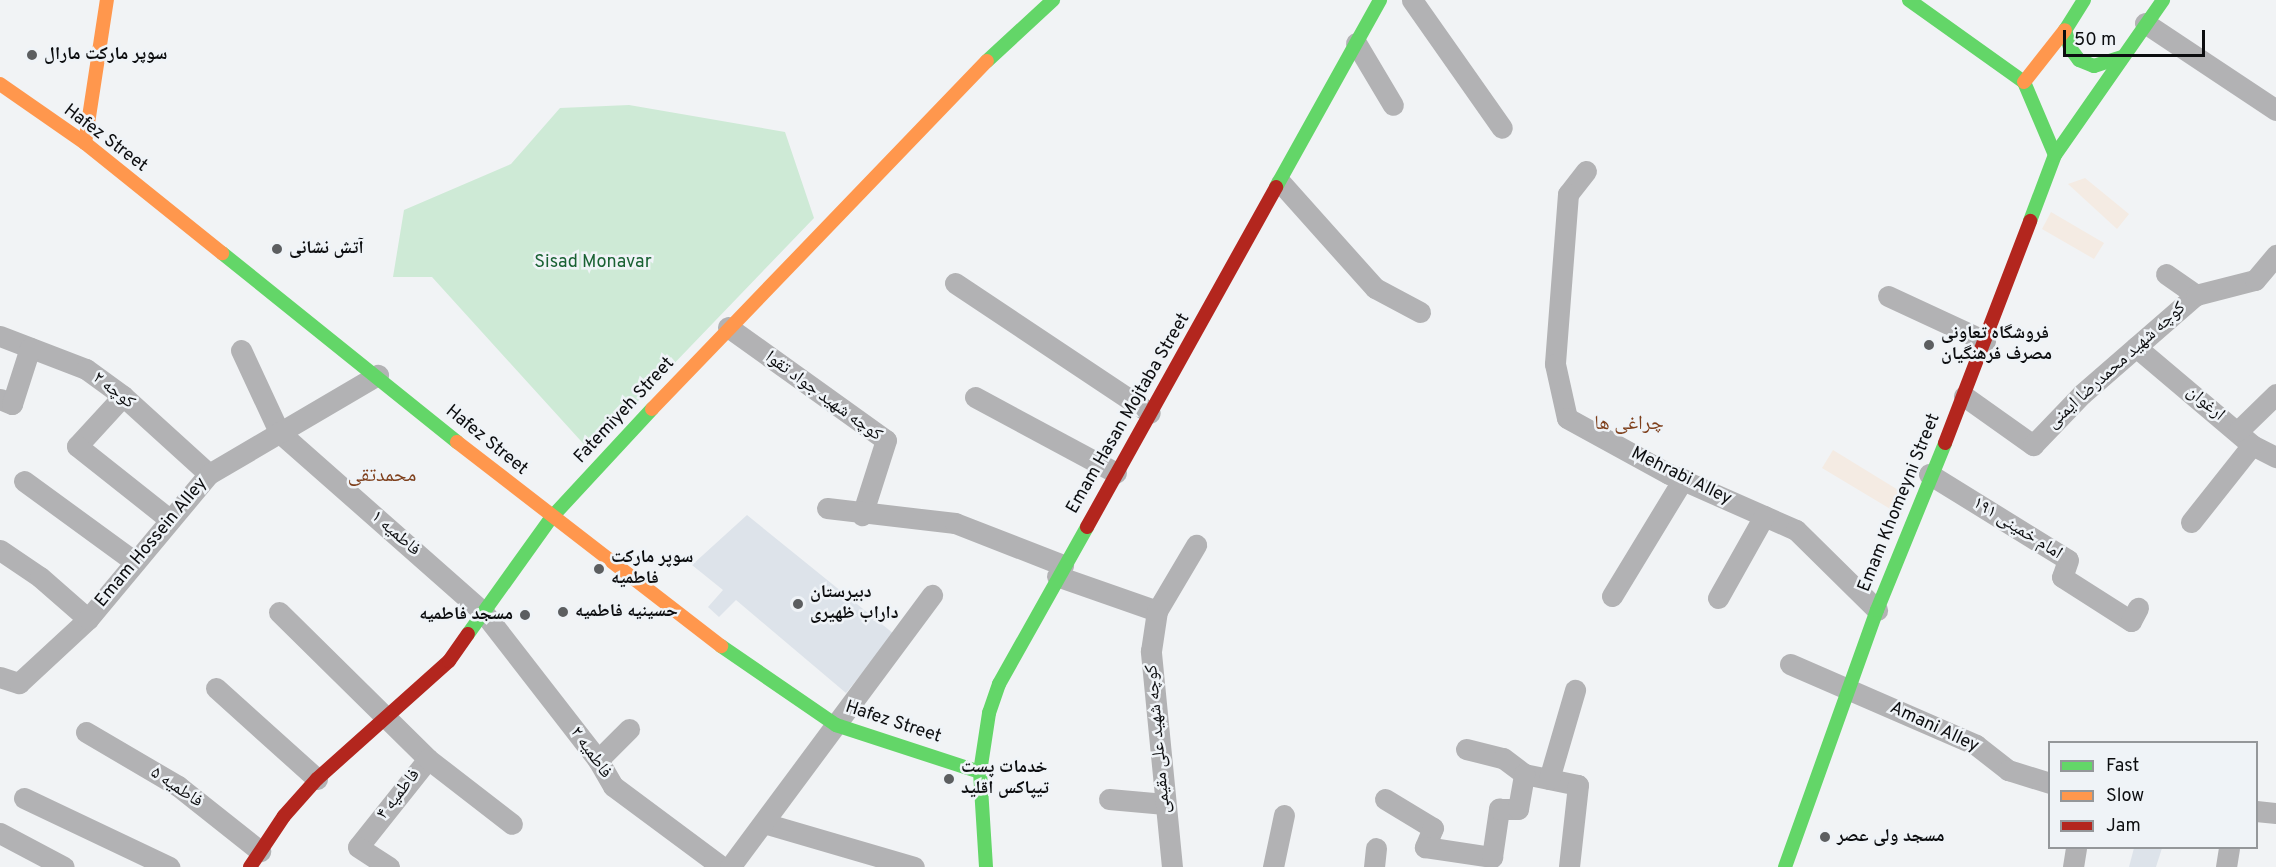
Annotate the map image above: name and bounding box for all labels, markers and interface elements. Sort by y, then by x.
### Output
scale bar [2066,18,2208,56]
text: 50 m [2074,29,2116,52]
place label: سوپر مارکت مارال [44,44,167,66]
marker: سوپر مارکت مارال [25,48,39,62]
street label: Hafez Street [59,100,151,178]
place label: آتش نشانی [289,238,364,260]
marker: آتش نشانی [270,242,284,256]
park label: Sisad Monavar [534,252,652,274]
street label: کوچه شهید محمدرضا ایمنی [2043,298,2191,434]
street label: Emam Hasan Mojtaba Street [1063,310,1195,518]
place label: فروشگاه تعاونی مصرف فرهنگیان [1941,324,2052,366]
marker: فروشگاه تعاونی مصرف فرهنگیان [1922,338,1936,352]
street label: کوچه شهید جواد تقوا [760,347,886,447]
street label: Fatemiyeh Street [570,353,680,469]
street label: کوچه ۲ [88,368,138,414]
street label: ارغوان [2181,382,2229,426]
street label: Hafez Street [441,401,531,481]
street label: Emam Khomeyni Street [1854,411,1946,595]
district label: چراغی ها [1594,412,1664,436]
street label: Mehrabi Alley [1627,443,1735,511]
district label: محمدتقی [348,464,416,488]
street label: Emam Hossein Alley [91,473,213,613]
street label: امام خمینی ۱۹۱ [1968,493,2066,565]
street label: فاطمیه ۱ [366,507,424,561]
place label: سوپر مارکت فاطمیه [611,548,693,590]
marker: سوپر مارکت فاطمیه [592,562,606,576]
place label: دبیرستان داراب ظهیری [810,583,899,626]
marker: دبیرستان داراب ظهیری [791,597,805,611]
place label: حسینیه فاطمیه [575,601,678,623]
place label: مسجد فاطمیه [419,604,513,626]
marker: حسینیه فاطمیه [556,605,570,619]
marker: مسجد فاطمیه [518,608,532,622]
street label: کوچه شهید علی مقیمی [1142,664,1176,814]
street label: Hafez Street [842,697,944,749]
street label: Amani Alley [1886,698,1982,758]
street label: فاطمیه ۲ [564,723,616,783]
legend [2048,741,2258,849]
text: Fast [2106,755,2139,778]
place label: خدمات پست تیپاکس اقلید [961,758,1049,800]
street label: فاطمیه ۵ [146,763,206,813]
street label: فاطمیه ۴ [373,765,425,825]
marker: خدمات پست تیپاکس اقلید [942,772,956,786]
text: Slow [2106,785,2144,808]
text: Jam [2106,815,2141,838]
place label: مسجد ولی عصر [1837,826,1945,848]
marker: مسجد ولی عصر [1818,830,1832,844]

